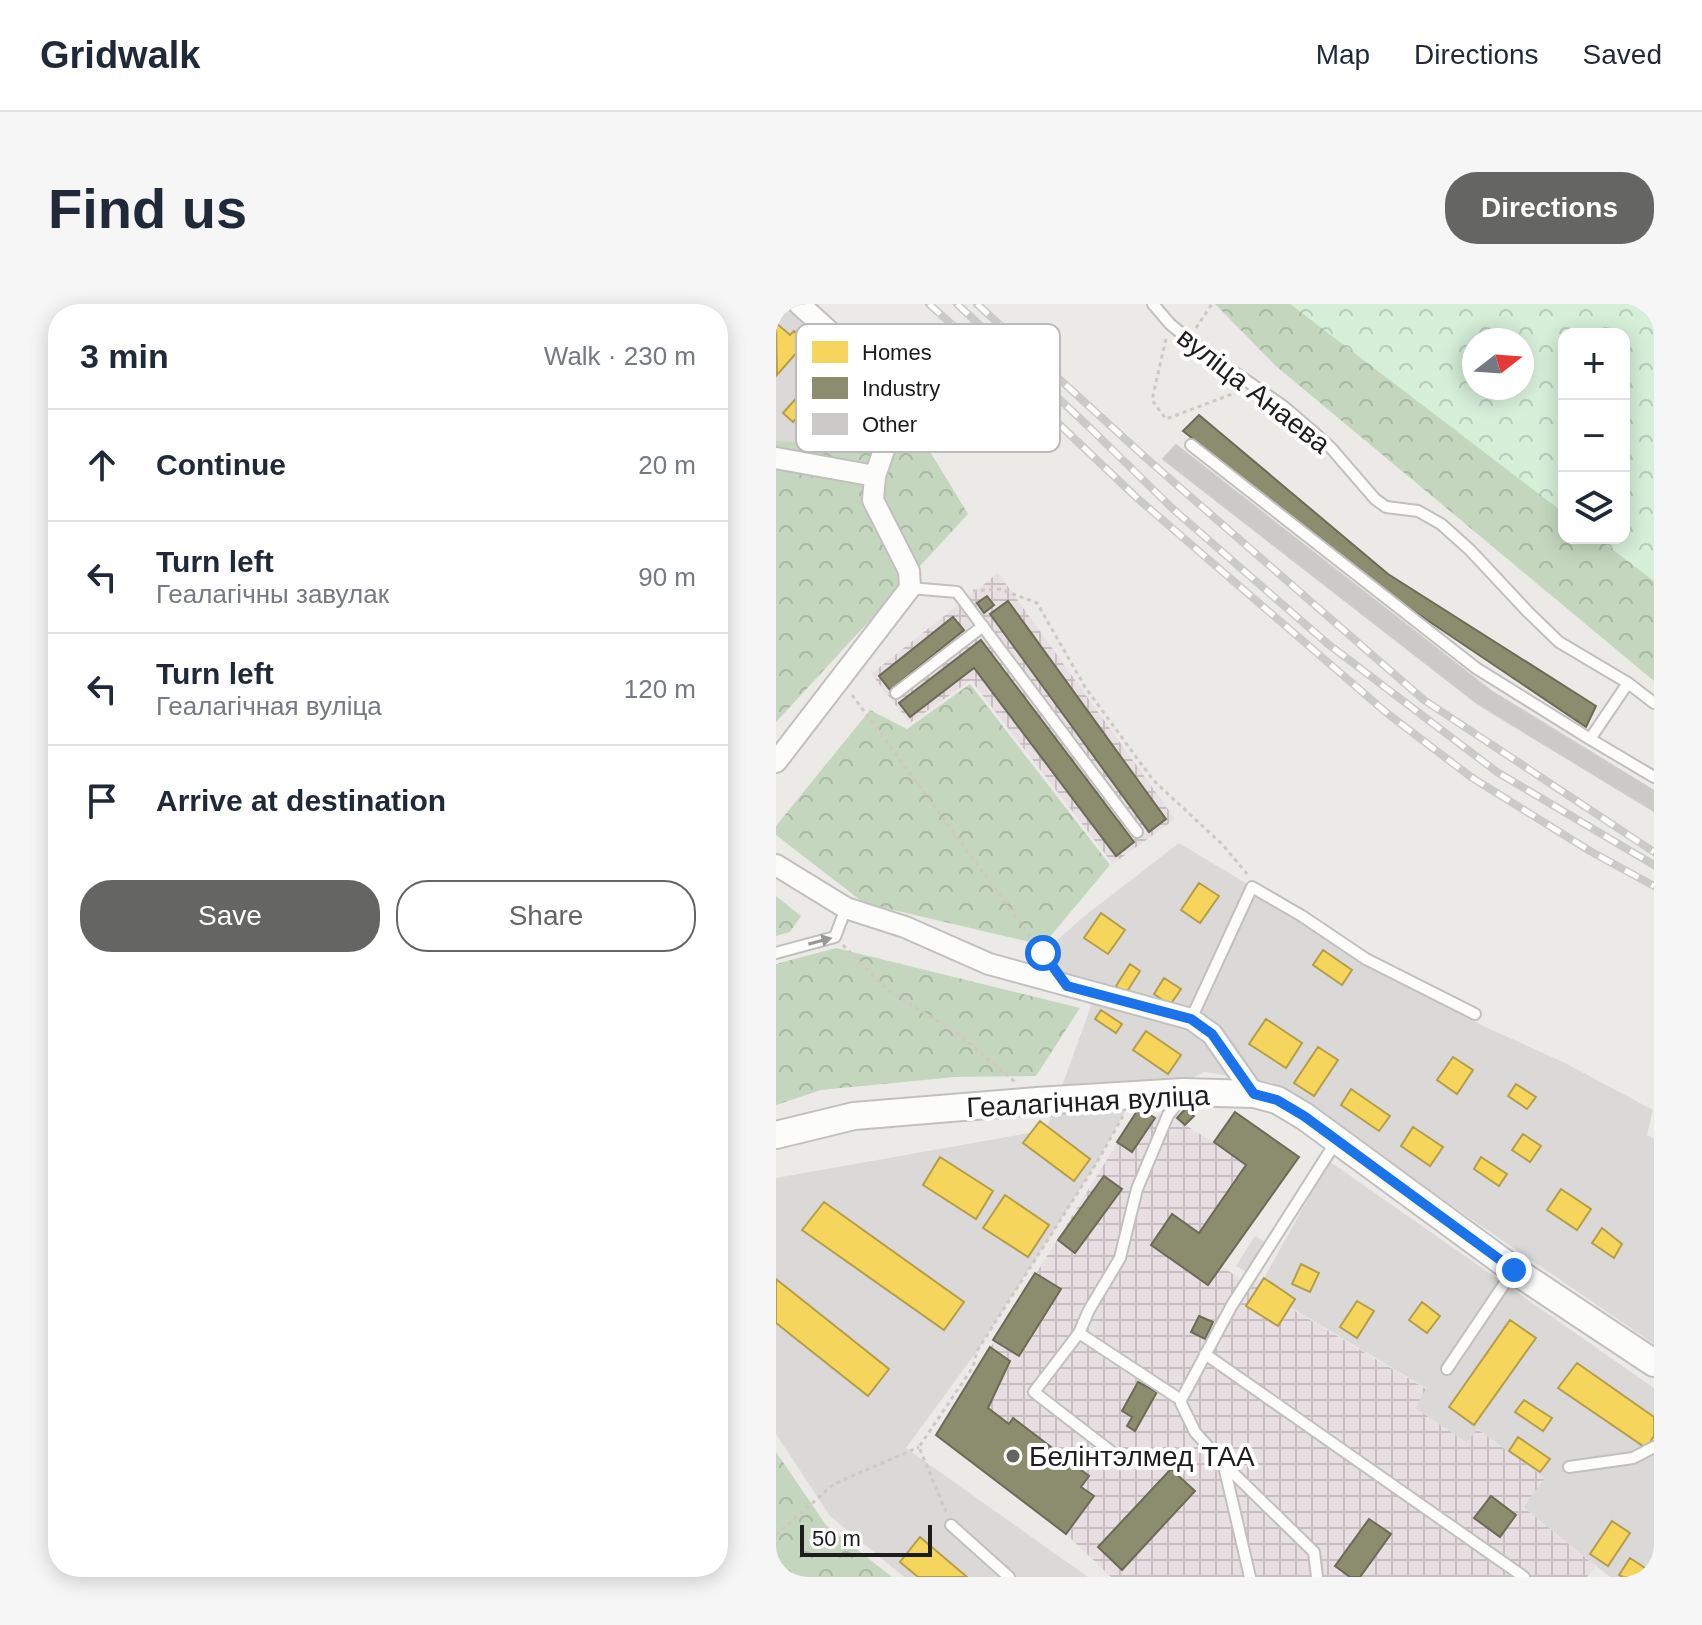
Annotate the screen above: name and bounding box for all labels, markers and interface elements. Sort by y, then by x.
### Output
text: Gridwalk [40,34,201,76]
text: Map [1316,39,1370,70]
text: Directions [1414,39,1539,70]
text: Saved [1583,39,1662,70]
button: Directions [1445,172,1654,244]
text: Find us [48,177,247,240]
street label: вуліца Анаева [1171,321,1336,460]
legend [796,324,1060,452]
north arrow [1462,328,1534,400]
map controls [1558,328,1630,544]
button: + [1558,328,1630,400]
text: 3 min [80,337,169,375]
text: Homes [862,340,932,365]
text: Walk · 230 m [544,341,696,371]
text: Industry [862,376,940,401]
button: − [1558,400,1630,472]
text: Other [862,412,917,437]
icon: ahead [80,443,124,487]
text: Continue [156,448,286,481]
text: 20 m [638,450,696,480]
button: layers [1558,472,1630,544]
text: Turn left [156,545,274,578]
icon: left [80,555,124,599]
text: 90 m [638,562,696,592]
text: Геалагічны завулак [156,579,389,609]
text: Turn left [156,657,274,690]
icon: left [80,667,124,711]
text: 120 m [624,674,696,704]
text: Геалагічная вуліца [156,691,382,721]
icon: arrive [80,779,124,823]
text: Arrive at destination [156,784,446,817]
button: Save [80,880,380,952]
button: Share [396,880,696,952]
one-way arrow [808,934,833,946]
route start [1025,935,1061,971]
street label: Геалагічная вуліца [966,1080,1211,1123]
route end [1496,1252,1532,1288]
place label: Белінтэлмед ТАА [1029,1441,1255,1472]
marker: Белінтэлмед ТАА [1004,1447,1022,1465]
scale bar [800,1521,932,1557]
text: 50 m [812,1526,861,1551]

